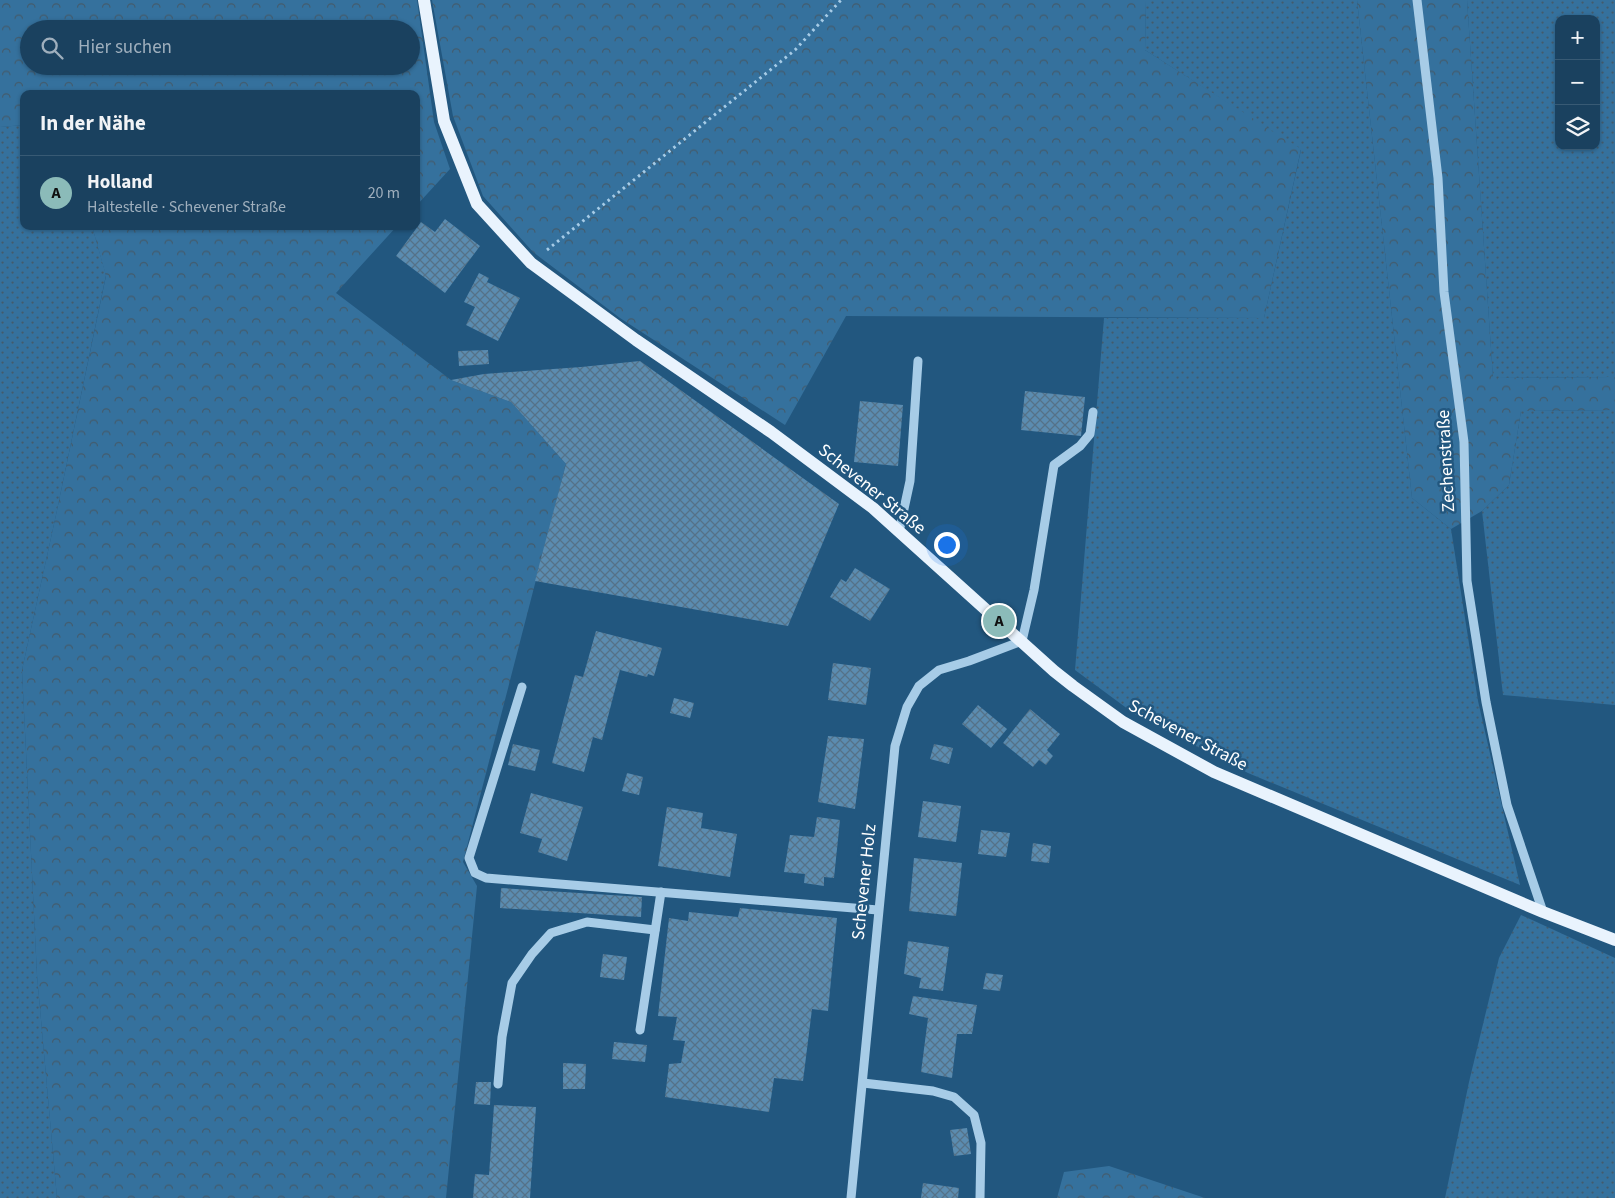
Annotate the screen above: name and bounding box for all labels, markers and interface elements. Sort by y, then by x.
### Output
map controls [1555,15,1600,150]
button: + [1555,15,1600,60]
search box [20,20,420,75]
icon: search [38,34,66,62]
text: Hier suchen [78,34,172,61]
button: − [1555,60,1600,105]
button: layers [1555,105,1600,150]
text: In der Nähe [40,108,146,138]
text: Holland [87,169,153,196]
text: A [51,182,61,204]
text: 20 m [368,182,400,204]
text: Haltestelle · Schevener Straße [87,196,286,218]
street label: Zechenstraße [1431,409,1461,513]
street label: Schevener Straße [813,438,931,540]
your location [934,532,960,558]
pin: A [983,602,1015,640]
street label: Schevener Straße [1124,693,1252,777]
street label: Schevener Holz [845,823,883,941]

